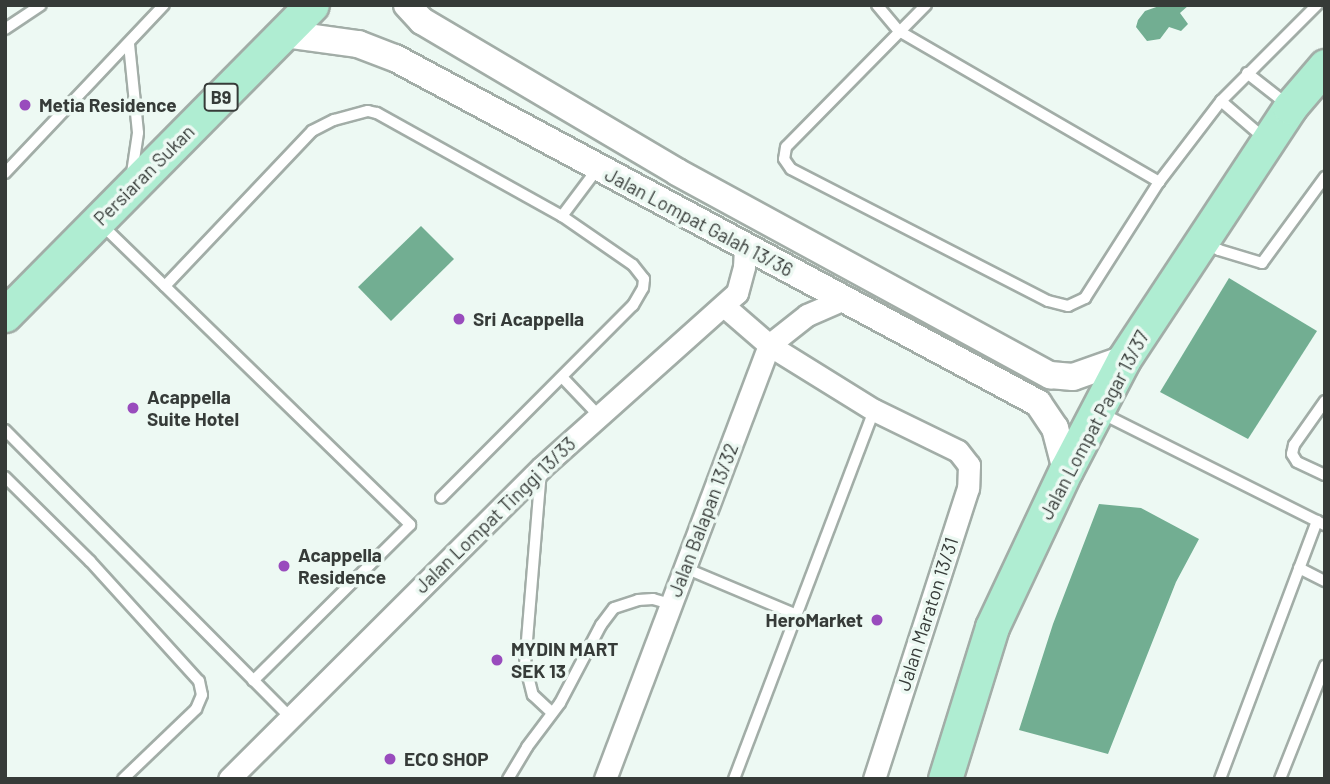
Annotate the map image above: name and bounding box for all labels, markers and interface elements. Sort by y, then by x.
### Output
road number: B9 [204,82,238,112]
place label: Metia Residence [39,94,177,116]
marker: Metia Residence [17,97,33,113]
street label: Persiaran Sukan [89,120,199,230]
street label: Jalan Lompat Galah 13/36 [601,163,797,281]
place label: Sri Acappella [473,308,584,330]
marker: Sri Acappella [451,311,467,327]
street label: Jalan Lompat Pagar 13/37 [1034,327,1154,523]
place label: Acappella Suite Hotel [147,386,239,430]
marker: Acappella Suite Hotel [125,400,141,416]
street label: Jalan Lompat Tinggi 13/33 [410,432,580,598]
street label: Jalan Balapan 13/32 [663,440,743,600]
street label: Jalan Maraton 13/31 [891,534,963,694]
place label: Acappella Residence [298,544,386,588]
marker: Acappella Residence [276,558,292,574]
place label: HeroMarket [766,609,863,631]
marker: HeroMarket [869,612,885,628]
place label: MYDIN MART SEK 13 [511,638,618,682]
marker: MYDIN MART SEK 13 [489,652,505,668]
place label: ECO SHOP [404,748,489,770]
marker: ECO SHOP [382,751,398,767]

